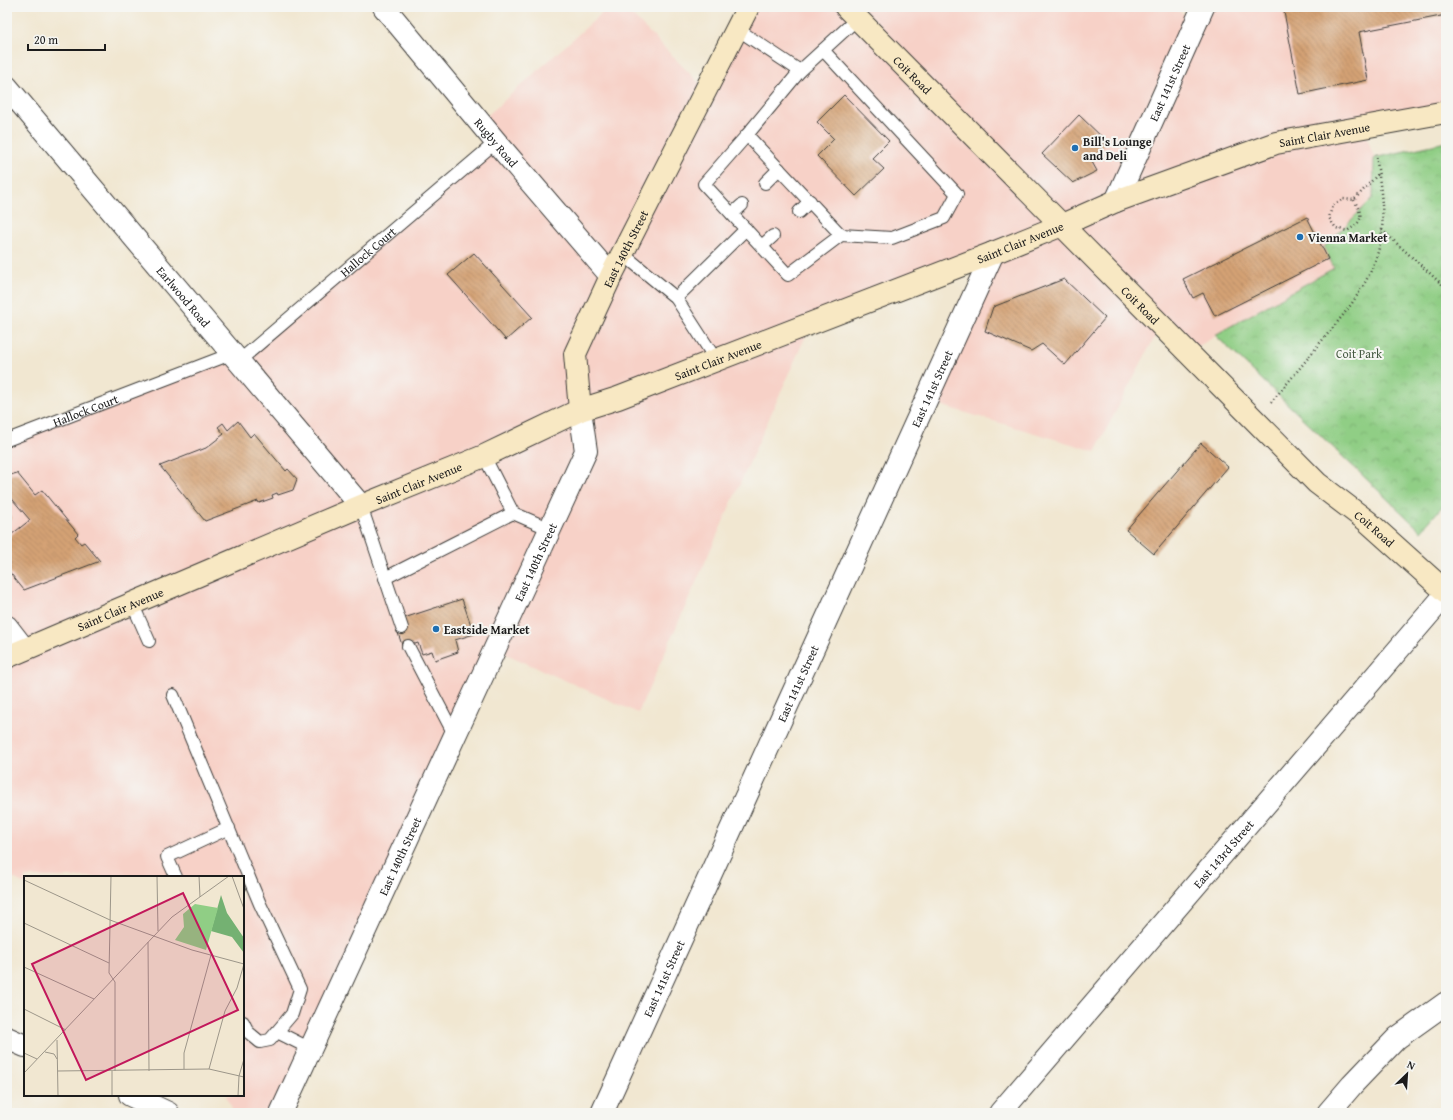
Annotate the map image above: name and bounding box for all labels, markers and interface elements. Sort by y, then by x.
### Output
scale bar [28,26,105,52]
text: 20 m [34,31,58,48]
street label: East 141st Street [1144,40,1194,124]
street label: Coit Road [890,51,936,98]
street label: Rugby Road [471,114,523,171]
street label: Saint Clair Avenue [1278,117,1372,151]
place label: Bill's Lounge and Deli [1083,133,1152,164]
marker: Bill's Lounge and Deli [1070,143,1080,153]
street label: East 140th Street [598,206,652,290]
street label: Saint Clair Avenue [974,217,1066,267]
street label: Hallock Court [336,222,400,280]
place label: Vienna Market [1308,229,1388,246]
marker: Vienna Market [1295,232,1305,242]
street label: Earlwood Road [153,262,215,331]
street label: Coit Road [1118,282,1164,328]
street label: Saint Clair Avenue [672,335,764,384]
park label: Coit Park [1336,345,1383,362]
street label: East 141st Street [907,346,957,430]
street label: Hallock Court [50,389,121,430]
street label: Saint Clair Avenue [373,457,465,508]
street label: Coit Road [1351,506,1399,551]
street label: East 140th Street [510,519,561,604]
street label: Saint Clair Avenue [74,583,166,635]
place label: Eastside Market [444,621,530,638]
marker: Eastside Market [431,624,441,634]
street label: East 141st Street [772,641,823,725]
street label: East 140th Street [374,813,425,898]
street label: East 143rd Street [1189,815,1258,891]
inset map [24,876,244,1096]
street label: East 141st Street [638,936,688,1019]
north arrow [1387,1054,1427,1094]
text: N [1405,1056,1419,1074]

